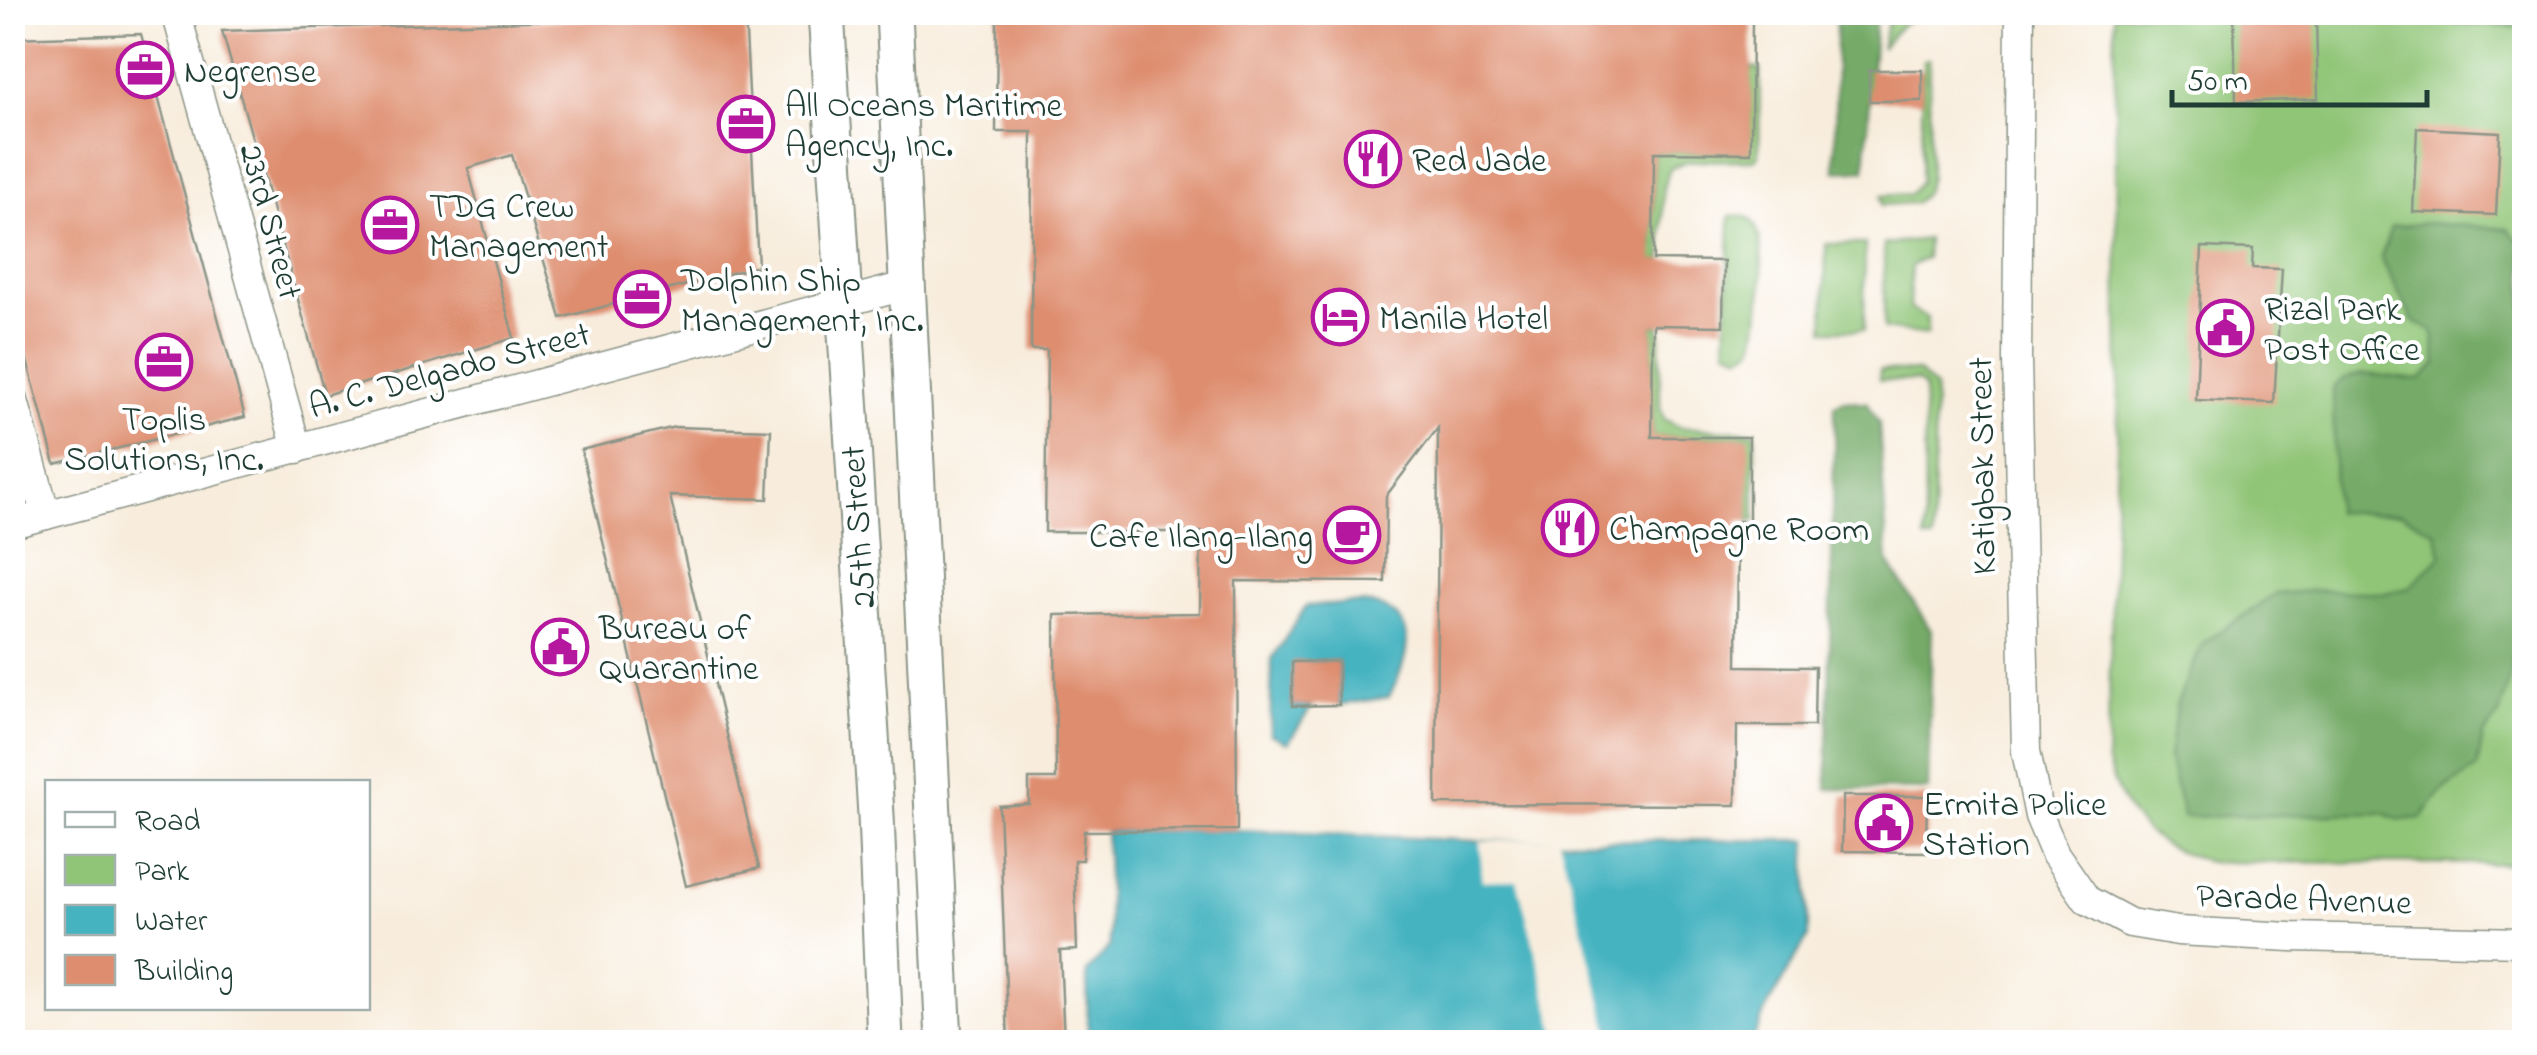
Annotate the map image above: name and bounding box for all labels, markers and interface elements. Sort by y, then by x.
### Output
office icon: Negrense [115,40,175,100]
scale bar [2172,45,2427,107]
place label: Negrense [184,48,317,99]
text: 50 m [2187,61,2248,105]
place label: All Oceans Maritime Agency, Inc. [785,82,1063,173]
office icon: All Oceans Maritime Agency, Inc. [716,94,776,154]
restaurant icon: Red Jade [1343,129,1403,189]
place label: Red Jade [1412,137,1547,188]
street label: 23rd Street [223,138,314,306]
place label: TDG Crew Management [429,183,609,274]
office icon: TDG Crew Management [360,195,420,255]
place label: Dolphin Ship Management, Inc. [680,257,924,348]
office icon: Dolphin Ship Management, Inc. [612,269,672,329]
place label: Rizal Park Post Office [2264,286,2420,377]
hotel icon: Manila Hotel [1310,287,1370,347]
place label: Manila Hotel [1379,295,1548,346]
public building icon: Rizal Park Post Office [2195,298,2255,358]
street label: A. C. Delgado Street [304,310,596,434]
office icon: Toplis Solutions, Inc. [134,332,194,392]
street label: Katigbak Street [1957,356,2012,575]
place label: Toplis Solutions, Inc. [64,396,264,487]
street label: 25th Street [829,444,892,610]
restaurant icon: Champagne Room [1540,498,1600,558]
cafe icon: Cafe Ilang-Ilang [1322,505,1382,565]
place label: Champagne Room [1609,506,1869,557]
place label: Cafe Ilang-Ilang [1089,513,1313,564]
place label: Bureau of Quarantine [598,605,759,696]
public building icon: Bureau of Quarantine [530,617,590,677]
legend [45,780,370,1010]
place label: Ermita Police Station [1923,781,2107,872]
public building icon: Ermita Police Station [1854,793,1914,853]
text: Road [135,801,200,845]
text: Park [135,851,190,895]
street label: Parade Avenue [2195,872,2413,931]
text: Water [135,901,208,945]
text: Building [134,951,233,995]

